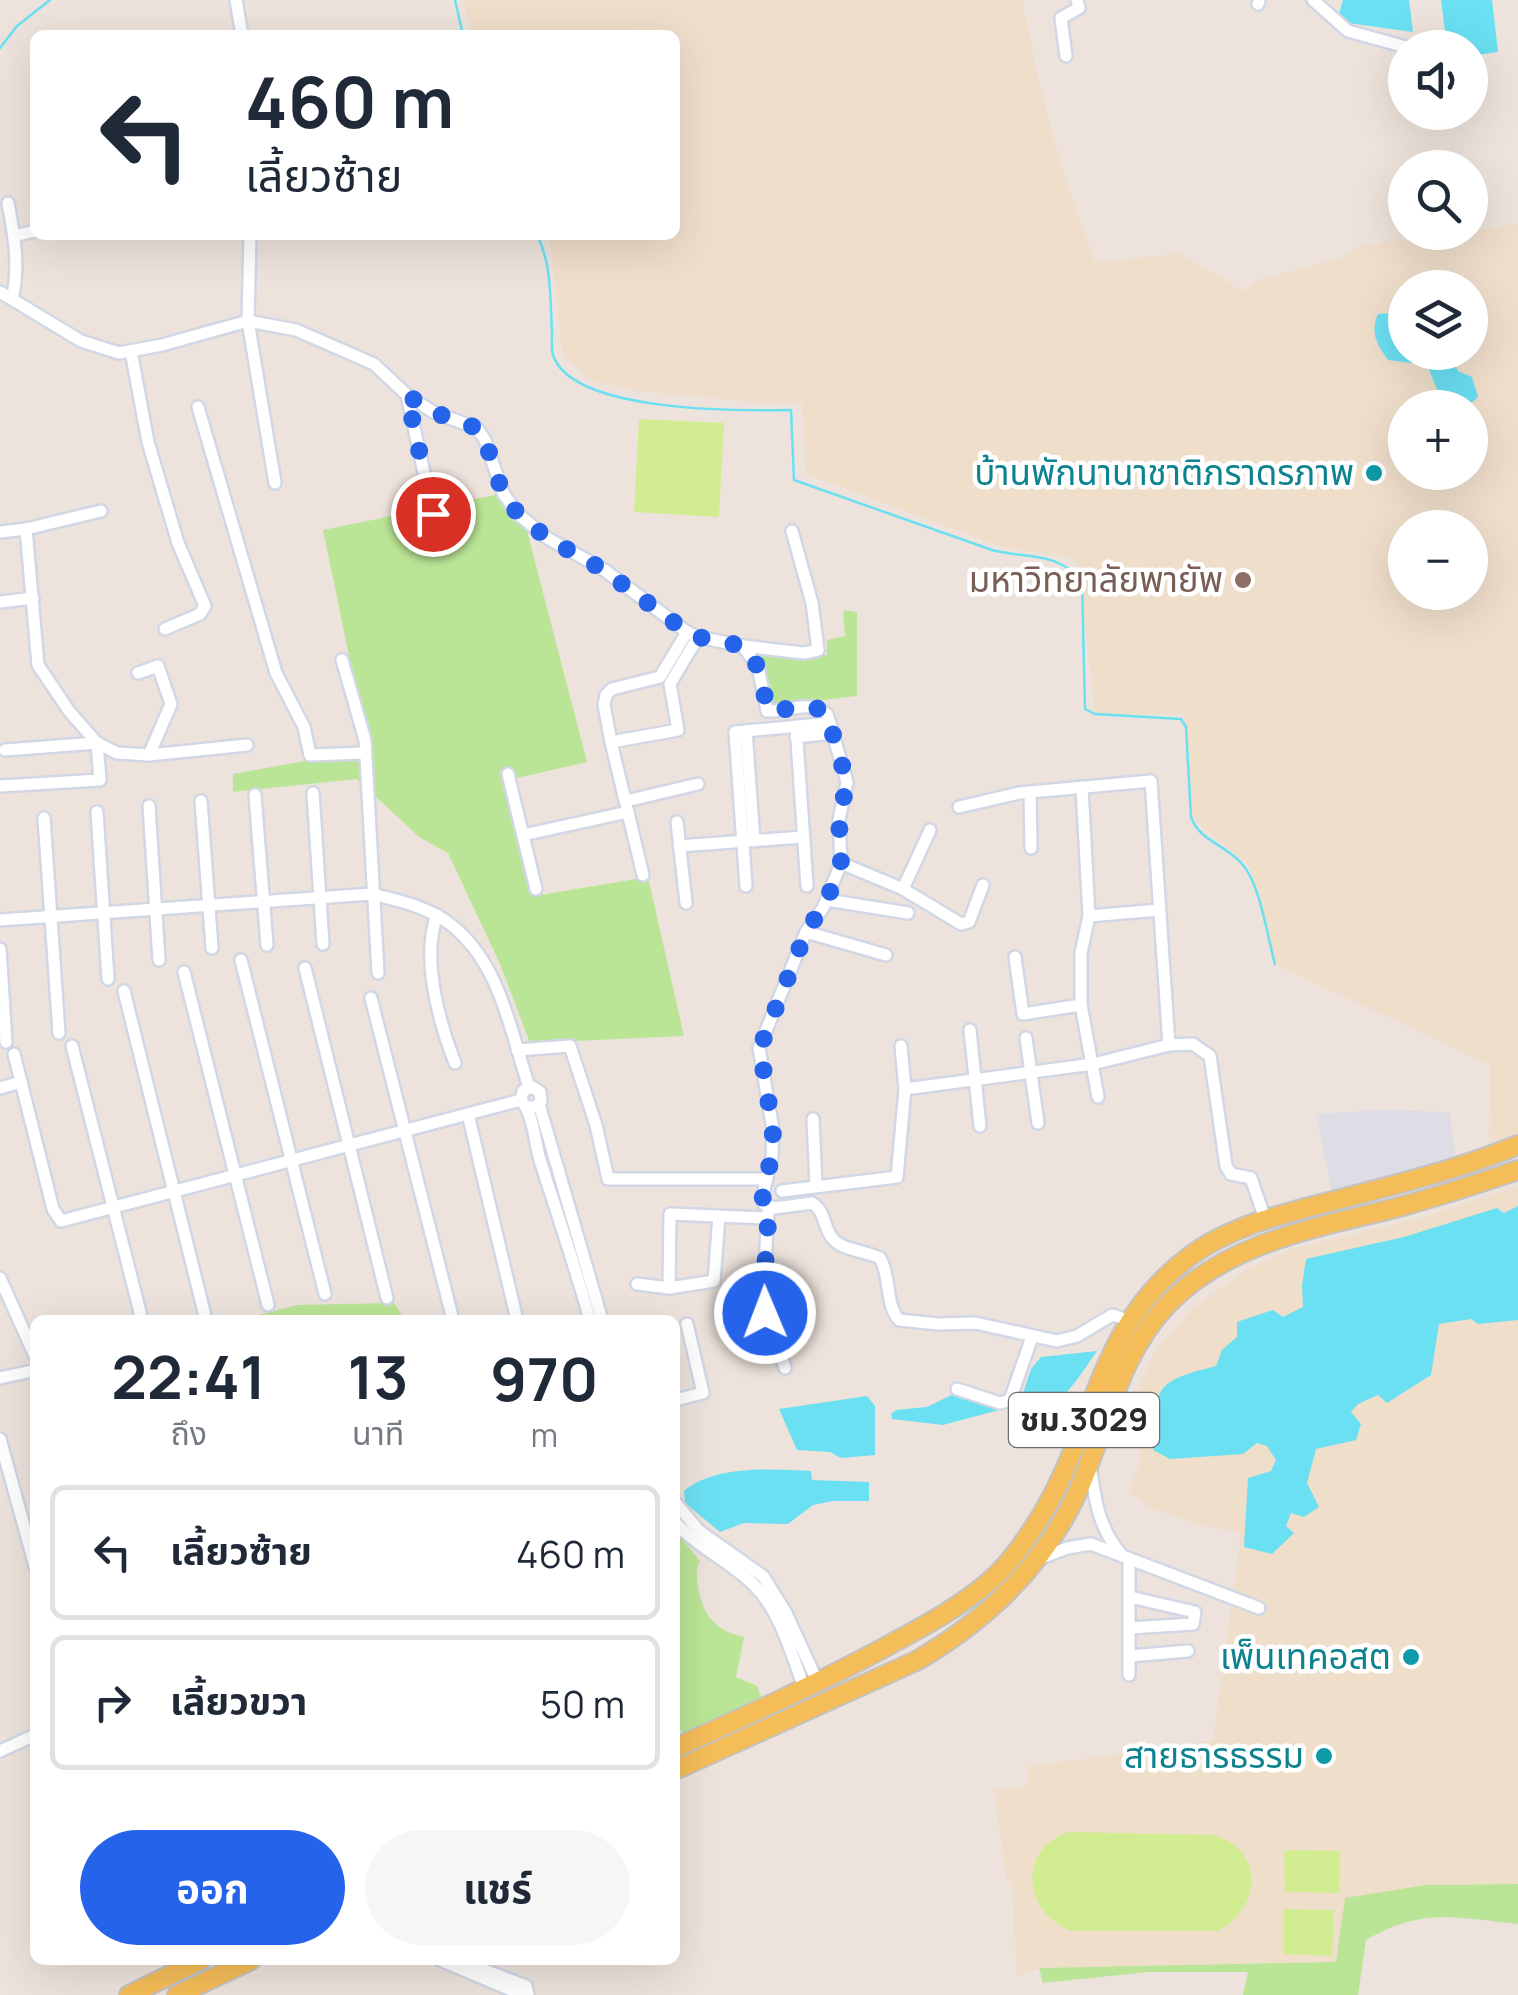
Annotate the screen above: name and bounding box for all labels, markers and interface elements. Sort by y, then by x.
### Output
map controls [1388,30,1488,610]
button: sound [1388,30,1488,130]
text: 460 m [245,53,454,149]
icon: left [80,70,210,200]
text: เลี้ยวซ้าย [245,144,402,206]
button: search [1388,150,1488,250]
button: layers [1388,270,1488,370]
button: + [1388,390,1488,490]
place label: บ้านพักนานาชาติภราดรภาพ [974,448,1354,496]
marker: บ้านพักนานาชาติภราดรภาพ [1363,462,1385,484]
pin [391,472,476,557]
icon: arrive [406,487,461,542]
button: − [1388,510,1488,610]
place label: มหาวิทยาลัยพายัพ [969,555,1223,603]
marker: มหาวิทยาลัยพายัพ [1232,569,1254,591]
position arrow [713,1261,817,1365]
text: 22:41 [111,1335,266,1417]
text: 13 [348,1335,409,1417]
text: 970 [490,1337,599,1419]
road number: ชม.3029 [1009,1393,1159,1447]
text: ถึง [171,1411,207,1455]
text: นาที [352,1411,404,1455]
text: m [531,1413,558,1457]
text: เลี้ยวซ้าย [170,1524,312,1576]
icon: left [85,1525,140,1580]
text: 460 m [516,1527,625,1579]
place label: เพ็นเทคอสต [1220,1632,1391,1680]
marker: เพ็นเทคอสต [1400,1646,1422,1668]
text: เลี้ยวขวา [170,1674,307,1726]
icon: right [85,1675,140,1730]
text: 50 m [540,1677,625,1729]
place label: สายธารธรรม [1124,1731,1304,1779]
marker: สายธารธรรม [1313,1745,1335,1767]
button: ออก [80,1830,345,1945]
button: แชร์ [365,1830,630,1945]

